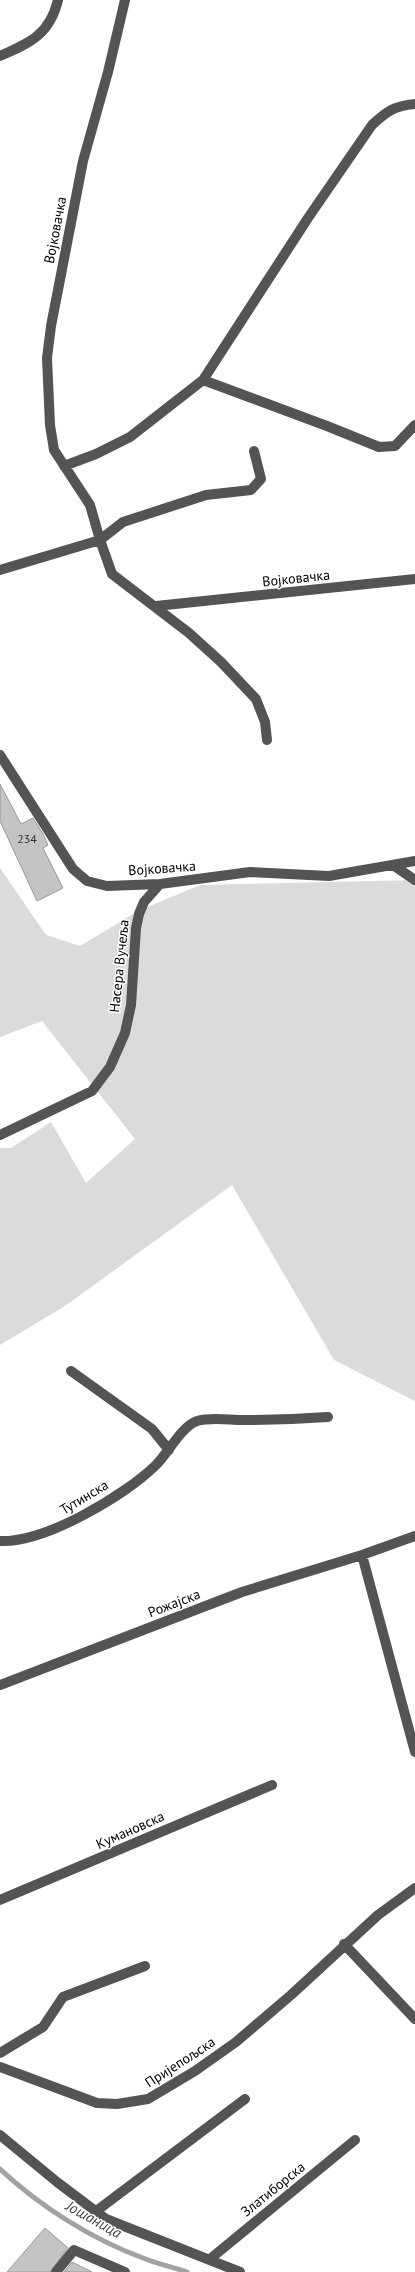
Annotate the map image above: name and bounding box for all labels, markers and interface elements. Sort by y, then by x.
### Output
street label: Војковачка [40,195,70,265]
street label: Војковачка [261,565,331,590]
house number: 234 [17,831,37,846]
street label: Војковачка [128,857,197,879]
street label: Насера Вучеља [105,919,133,1013]
street label: Тутинска [57,1476,111,1518]
street label: Рожајска [145,1585,203,1621]
street label: Кумановска [93,1807,167,1853]
street label: Пријепољска [141,2033,219,2091]
street label: Златиборска [237,2158,309,2220]
water label: Јошаница [62,2195,126,2242]

